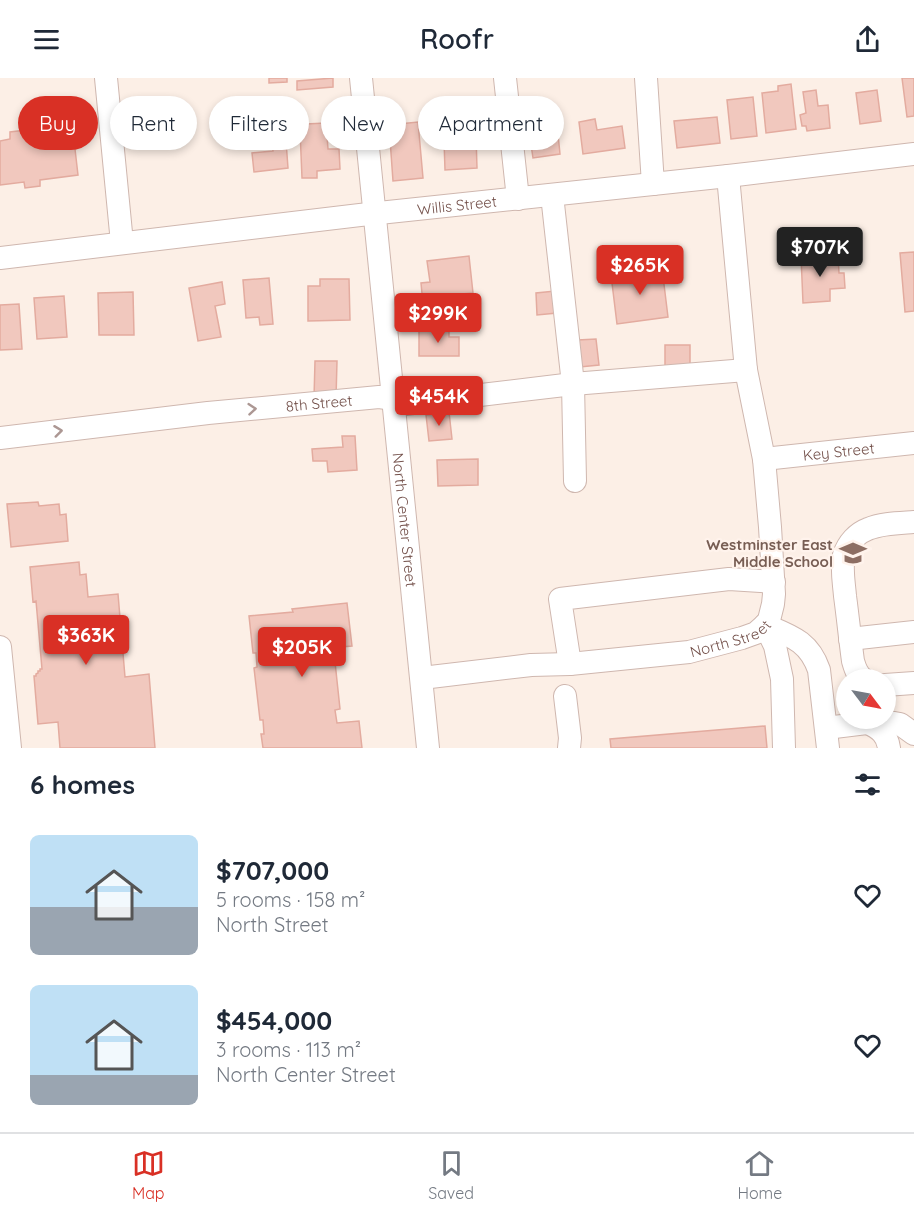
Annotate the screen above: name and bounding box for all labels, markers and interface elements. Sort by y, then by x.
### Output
text: Roofr [420,22,494,56]
icon: menu [30,23,63,56]
icon: share [851,23,884,56]
chip: Buy [18,96,98,150]
chip: Rent [110,96,197,150]
chip: Filters [209,96,309,150]
chip: New [321,96,406,150]
chip: Apartment [418,96,564,150]
street label: Willis Street [416,191,498,218]
pin: $707K [778,227,862,278]
text: $707K [791,234,849,259]
pin: $265K [598,245,682,296]
text: $265K [611,252,670,277]
pin: $299K [396,293,480,344]
text: $299K [408,300,468,325]
pin: $454K [397,376,481,427]
text: $454K [409,383,469,408]
street label: 8th Street [285,390,353,415]
one-way arrow [247,403,256,416]
one-way arrow [53,425,63,438]
street label: Key Street [802,438,875,464]
street label: North Center Street [389,452,421,588]
place label: Westminster East Middle School [706,535,833,571]
school or university icon: Westminster East Middle School [838,538,868,568]
pin: $363K [44,615,128,666]
street label: North Street [688,616,775,661]
text: $363K [57,622,115,647]
pin: $205K [260,627,344,678]
text: $205K [272,634,332,659]
north arrow [836,669,896,729]
map controls [836,669,896,729]
text: 6 homes [30,768,135,801]
icon: filters [851,768,884,801]
text: $707,000 [216,854,329,887]
icon: home [78,859,150,931]
icon: heart [851,879,884,912]
text: 5 rooms · 158 m² [216,887,365,912]
text: North Street [216,912,329,937]
text: $454,000 [216,1004,332,1037]
icon: home [78,1009,150,1081]
icon: heart [851,1029,884,1062]
text: 3 rooms · 113 m² [216,1037,361,1062]
text: North Center Street [216,1062,396,1087]
tab: Map [132,1147,165,1203]
tab: Saved [428,1147,474,1203]
tab: Home [737,1147,782,1203]

